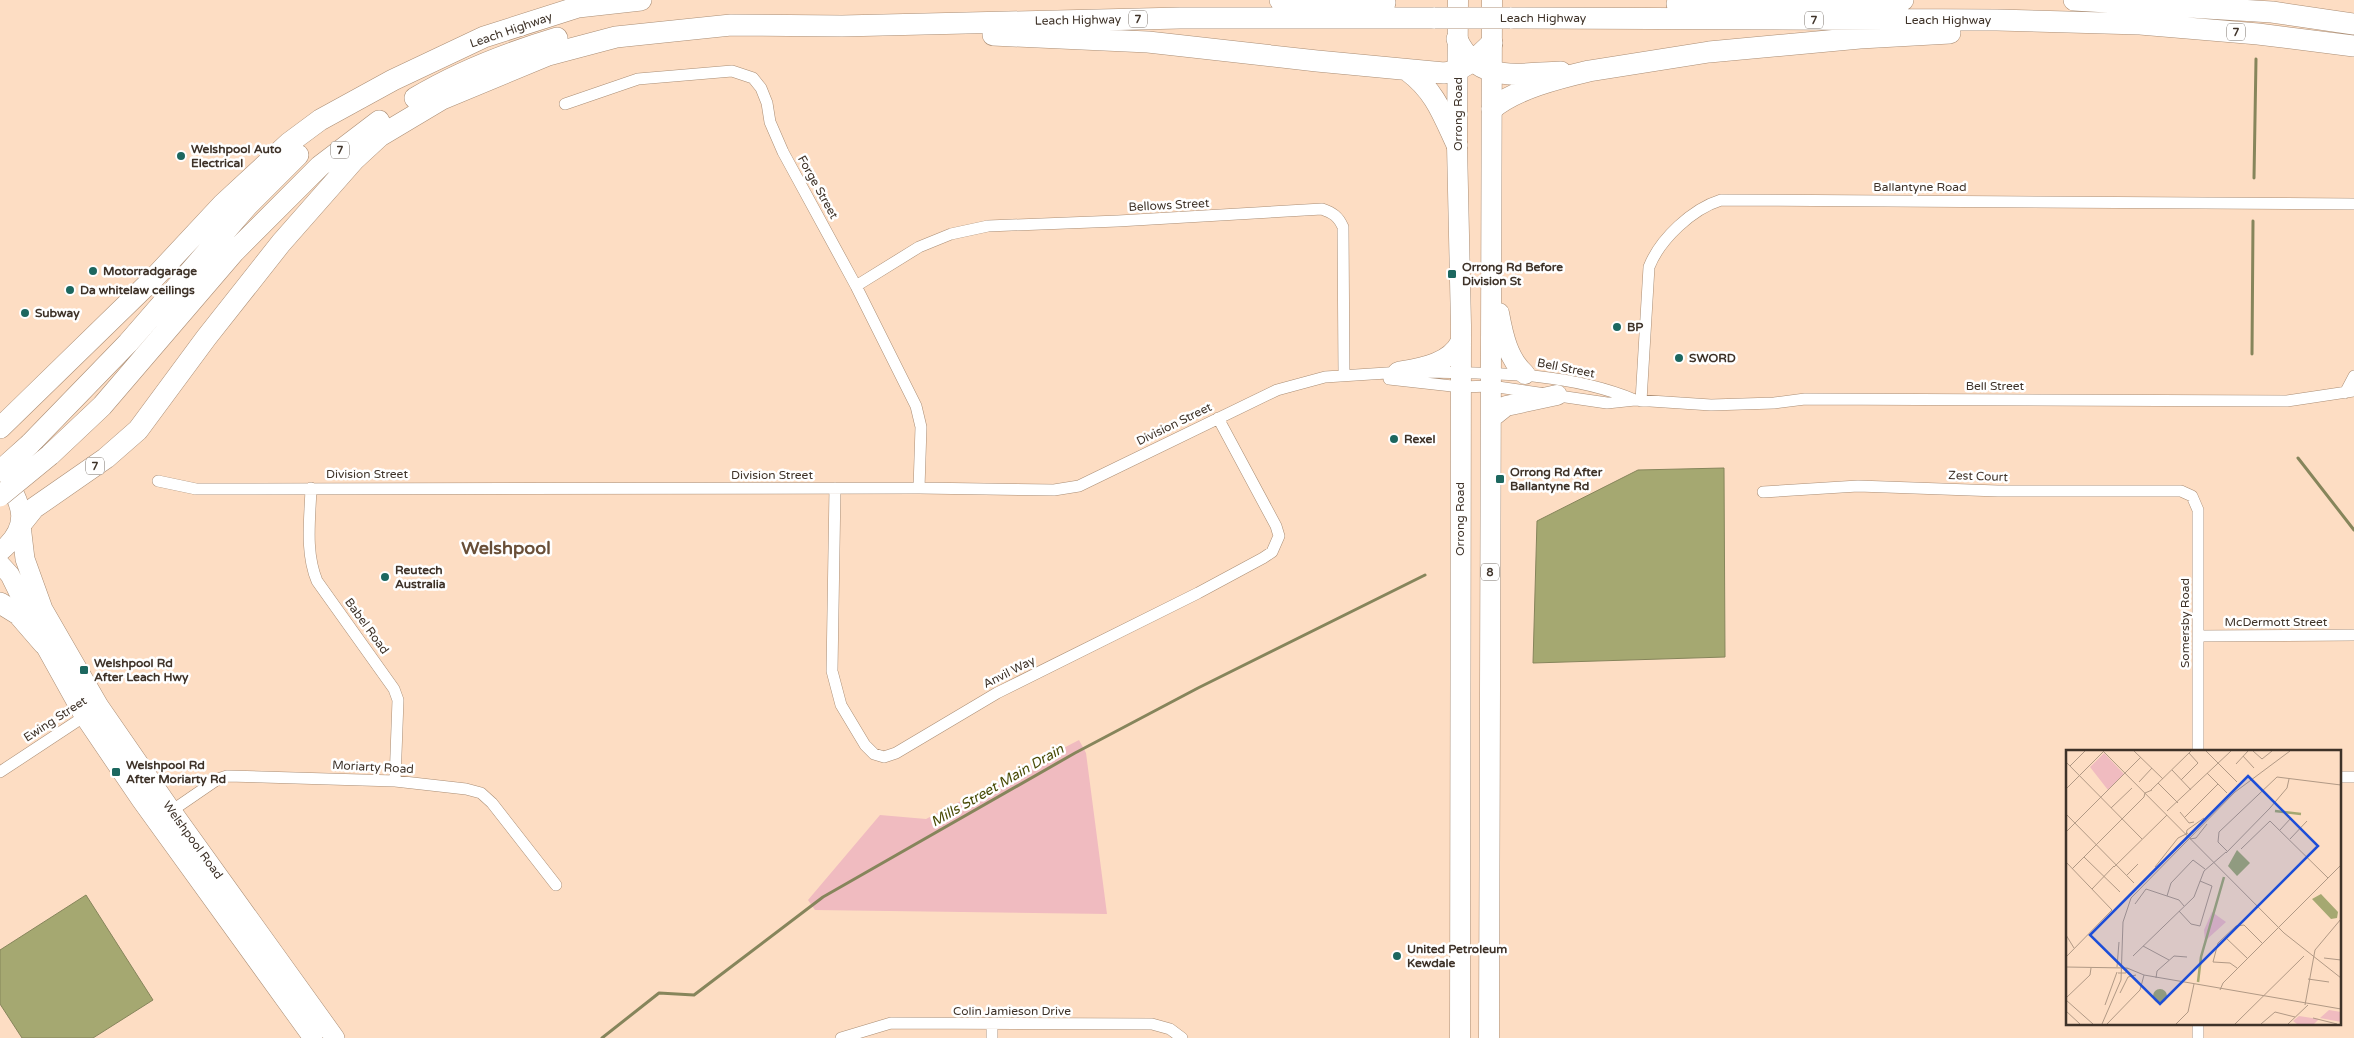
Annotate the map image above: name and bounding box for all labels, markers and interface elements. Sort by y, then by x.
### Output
street label: Leach Highway [468,9,555,51]
road number: 7 [1129,10,1147,28]
street label: Leach Highway [1500,11,1587,25]
street label: Leach Highway [1035,12,1122,28]
road number: 7 [1805,12,1823,28]
street label: Leach Highway [1905,13,1992,27]
road number: 7 [2227,24,2245,41]
street label: Orrong Road [1451,77,1465,151]
place label: Welshpool Auto Electrical [191,142,282,170]
road number: 7 [331,142,349,158]
marker: Welshpool Auto Electrical [175,150,187,162]
street label: Forge Street [795,153,841,222]
street label: Ballantyne Road [1873,180,1967,194]
street label: Bellows Street [1128,196,1210,214]
place label: Orrong Rd Before Division St [1462,260,1563,288]
place label: Motorradgarage [103,264,197,279]
marker: Motorradgarage [87,265,99,277]
marker: Orrong Rd Before Division St [1446,268,1458,280]
place label: Da whitelaw ceilings [80,283,195,298]
marker: Da whitelaw ceilings [64,284,76,296]
place label: Subway [35,306,80,321]
marker: Subway [19,307,31,319]
place label: BP [1627,320,1643,334]
marker: BP [1611,321,1623,333]
place label: SWORD [1689,351,1736,365]
marker: SWORD [1673,352,1685,364]
street label: Bell Street [1536,356,1596,381]
street label: Bell Street [1966,379,2025,393]
street label: Division Street [1134,400,1214,448]
place label: Rexel [1404,432,1435,446]
marker: Rexel [1388,433,1400,445]
road number: 7 [86,458,104,474]
place label: Orrong Rd After Ballantyne Rd [1510,465,1603,494]
street label: Division Street [326,467,408,481]
street label: Division Street [731,468,813,482]
street label: Zest Court [1948,468,2009,484]
marker: Orrong Rd After Ballantyne Rd [1494,473,1506,485]
street label: Orrong Road [1453,482,1467,556]
district label: Welshpool [461,537,551,559]
place label: Reutech Australia [395,563,446,591]
road number: 8 [1481,564,1499,580]
marker: Reutech Australia [379,571,391,583]
street label: Somersby Road [2178,578,2192,668]
street label: Babel Road [342,595,392,657]
street label: McDermott Street [2225,615,2328,629]
street label: Anvil Way [981,653,1038,691]
place label: Welshpool Rd After Leach Hwy [94,656,189,685]
marker: Welshpool Rd After Leach Hwy [78,664,90,676]
street label: Ewing Street [21,693,89,745]
water label: Mills Street Main Drain [928,740,1067,830]
inset map [2066,750,2342,1026]
place label: Welshpool Rd After Moriarty Rd [126,758,226,787]
street label: Moriarty Road [332,758,414,776]
marker: Welshpool Rd After Moriarty Rd [110,766,122,778]
street label: Welshpool Road [160,798,226,882]
place label: United Petroleum Kewdale [1407,942,1507,970]
marker: United Petroleum Kewdale [1391,950,1403,962]
street label: Colin Jamieson Drive [953,1004,1071,1018]

